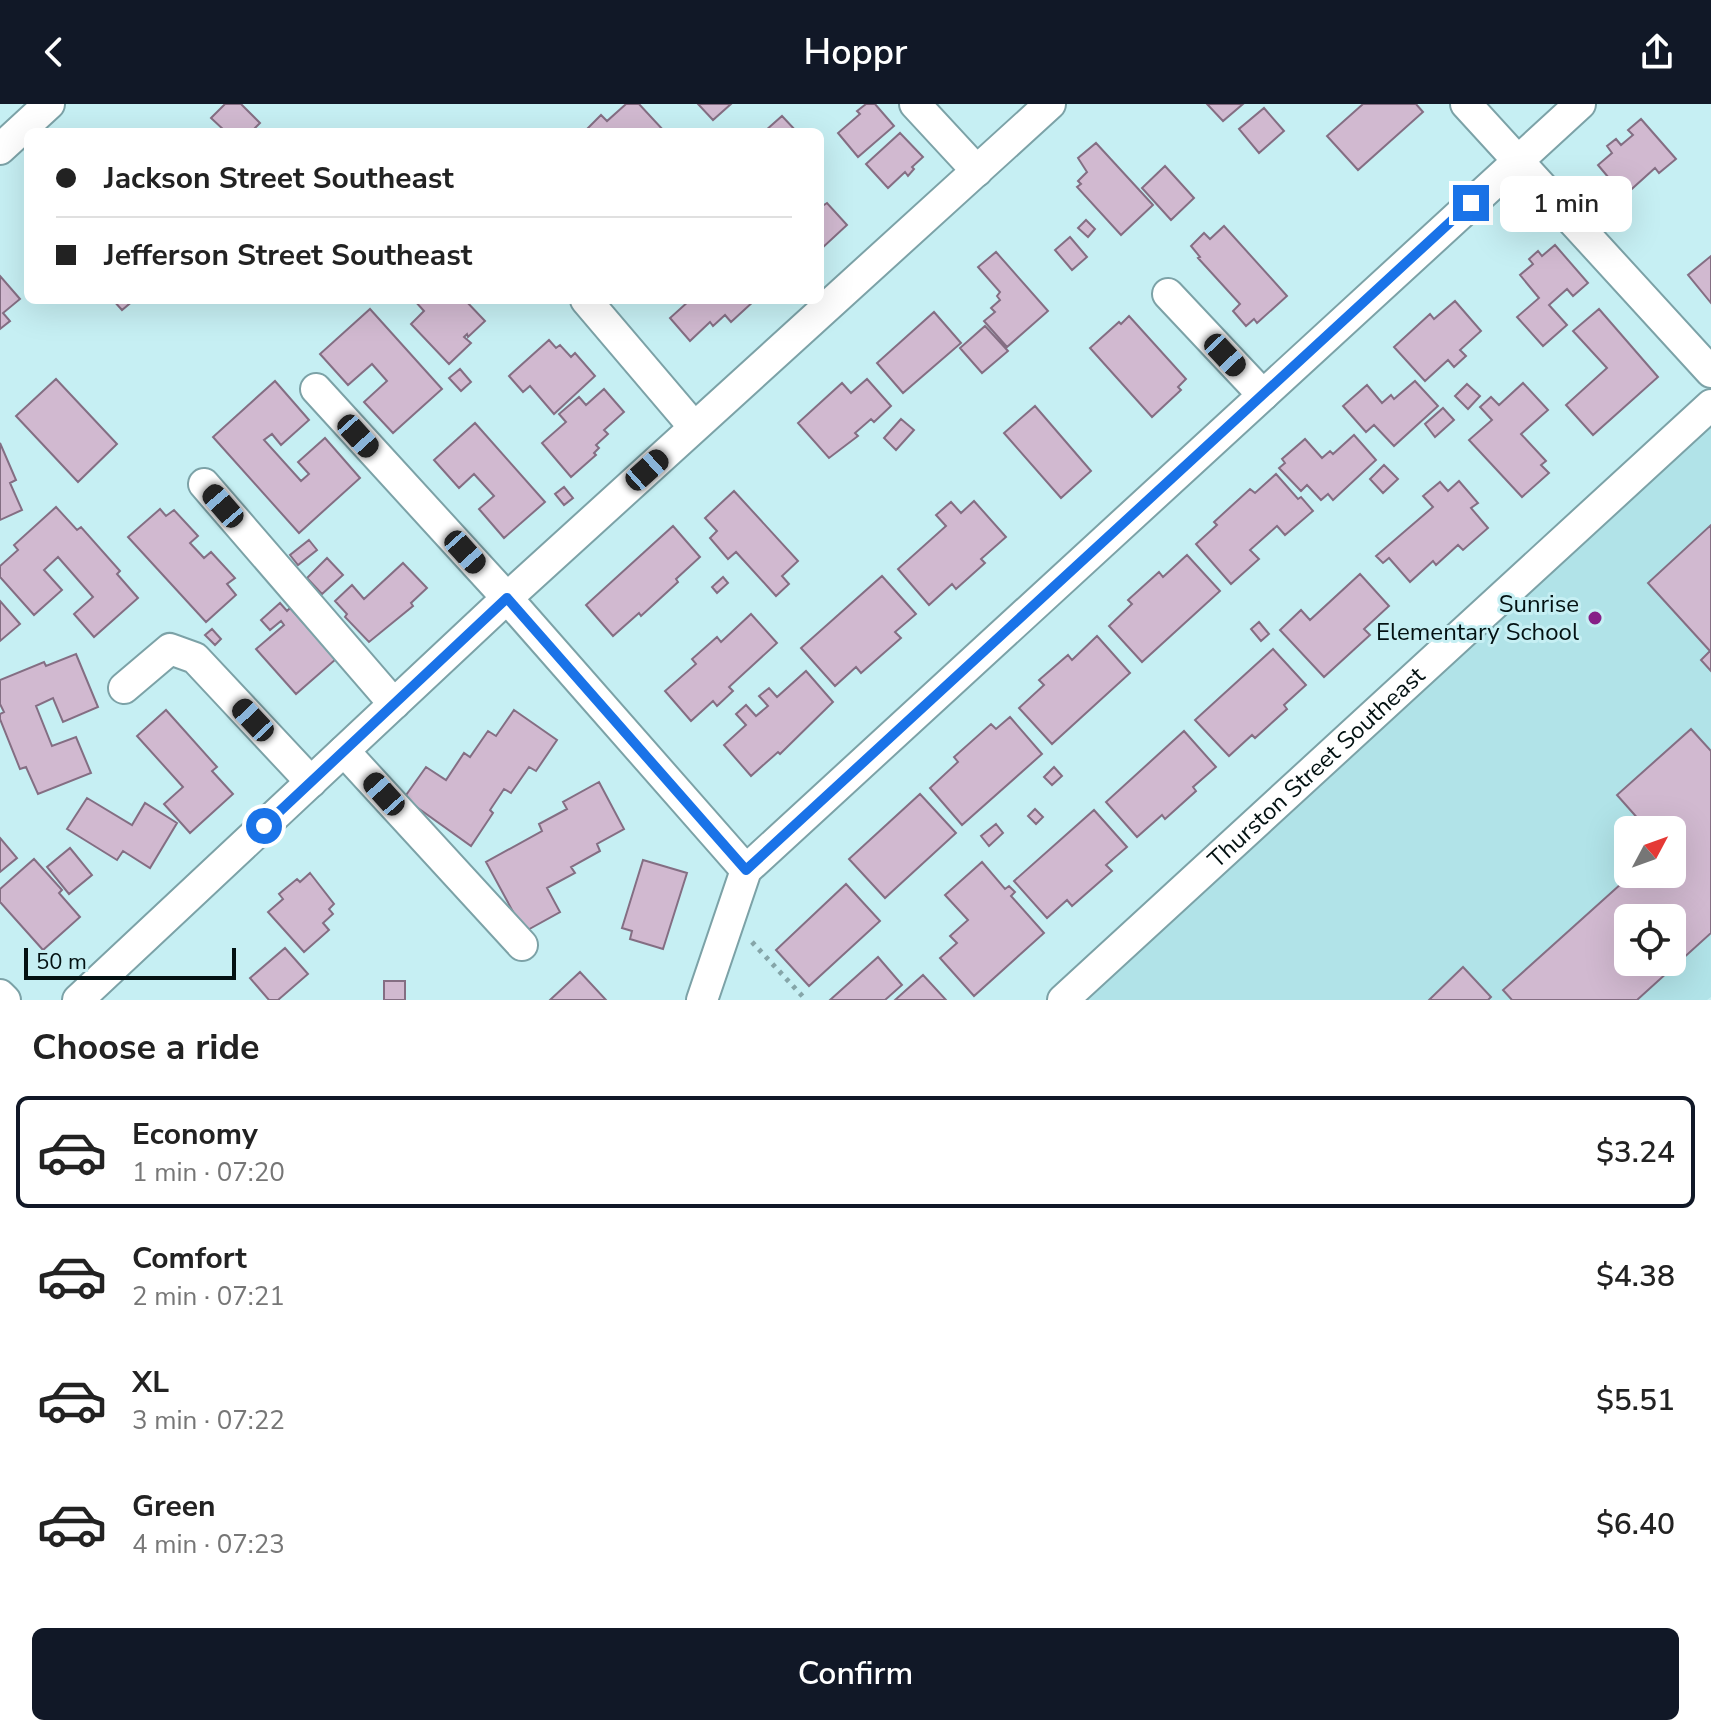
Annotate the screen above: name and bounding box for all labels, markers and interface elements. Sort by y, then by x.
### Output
text: Hoppr [804,28,907,77]
icon: back [32,30,76,74]
icon: share [1635,30,1679,74]
text: Jackson Street Southeast [104,158,454,199]
callout: 1 min [1499,175,1631,231]
route end [1453,185,1489,221]
text: 1 min [1533,186,1599,221]
text: Jefferson Street Southeast [104,235,472,276]
car [1200,329,1250,381]
car [333,410,383,462]
car [621,445,673,495]
car [198,480,248,532]
car [440,526,490,578]
place label: Sunrise Elementary School [1376,588,1579,648]
marker: Sunrise Elementary School [1586,609,1604,627]
street label: Thurston Street Southeast [1201,659,1432,875]
car [228,694,278,746]
car [359,768,409,820]
route start [246,808,282,844]
north arrow [1614,816,1686,888]
map controls [1614,816,1686,976]
button: locate [1614,904,1686,976]
scale bar [24,944,236,980]
text: 50 m [36,947,87,977]
text: Choose a ride [32,1023,260,1072]
text: Economy [132,1114,258,1155]
icon: car [36,1116,108,1188]
text: $3.24 [1596,1132,1675,1173]
text: 1 min · 07:20 [132,1155,285,1190]
text: Comfort [132,1238,247,1279]
icon: car [36,1240,108,1312]
text: $4.38 [1596,1256,1675,1297]
text: 2 min · 07:21 [132,1279,285,1314]
text: XL [132,1362,169,1403]
icon: car [36,1364,108,1436]
text: $5.51 [1596,1380,1675,1421]
text: 3 min · 07:22 [132,1403,285,1438]
text: Green [132,1486,216,1527]
icon: car [36,1488,108,1560]
text: $6.40 [1596,1504,1675,1545]
text: 4 min · 07:23 [132,1527,285,1562]
button: Confirm [32,1628,1679,1720]

